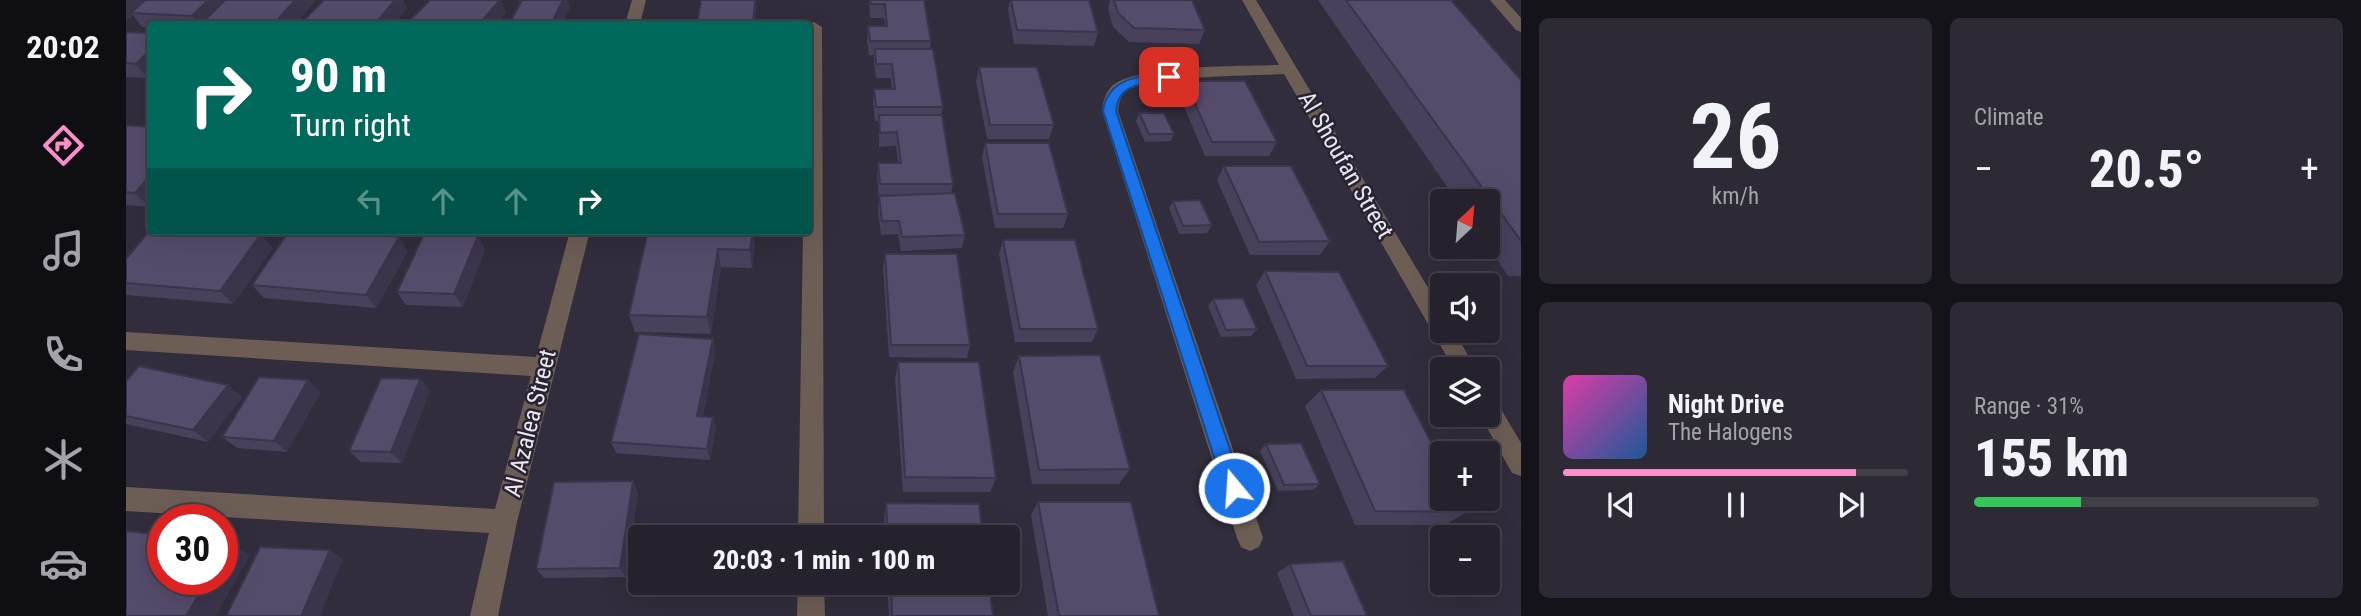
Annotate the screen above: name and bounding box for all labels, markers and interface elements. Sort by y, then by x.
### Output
text: 20:02 [26,28,100,66]
text: 90 m [290,47,387,104]
pin [1139,47,1199,107]
icon: right [175,49,266,140]
icon: arrive [1150,58,1188,96]
text: 26 [1690,84,1781,190]
street label: Al Shoufan Street [1293,87,1399,243]
text: Climate [1974,104,2044,131]
text: Turn right [290,106,411,144]
icon: directions [39,121,88,170]
text: 20.5° [2089,139,2204,200]
text: − [1974,147,1993,191]
text: + [2300,147,2319,191]
icon: left [351,182,389,220]
icon: ahead [424,182,462,220]
icon: ahead [497,182,535,220]
icon: right [570,182,608,220]
text: km/h [1712,183,1759,210]
north arrow [1430,189,1500,259]
map controls [1430,189,1500,595]
icon: music [39,226,88,275]
button: sound [1430,273,1500,343]
icon: phone [39,330,88,379]
street label: Al Azalea Street [498,346,562,500]
button: layers [1430,357,1500,427]
text: Night Drive [1668,389,1784,419]
text: Range · 31% [1974,393,2084,420]
text: The Halogens [1668,419,1793,446]
text: 155 km [1974,428,2129,489]
icon: climate [39,435,88,484]
button: + [1430,441,1500,511]
position arrow [1197,451,1271,525]
icon: previous [1602,486,1640,524]
icon: pause [1717,486,1755,524]
icon: next [1832,486,1870,524]
speed limit sign: 30 [147,504,238,595]
button: − [1430,525,1500,595]
icon: car [39,539,88,588]
text: 20:03 · 1 min · 100 m [713,545,935,575]

